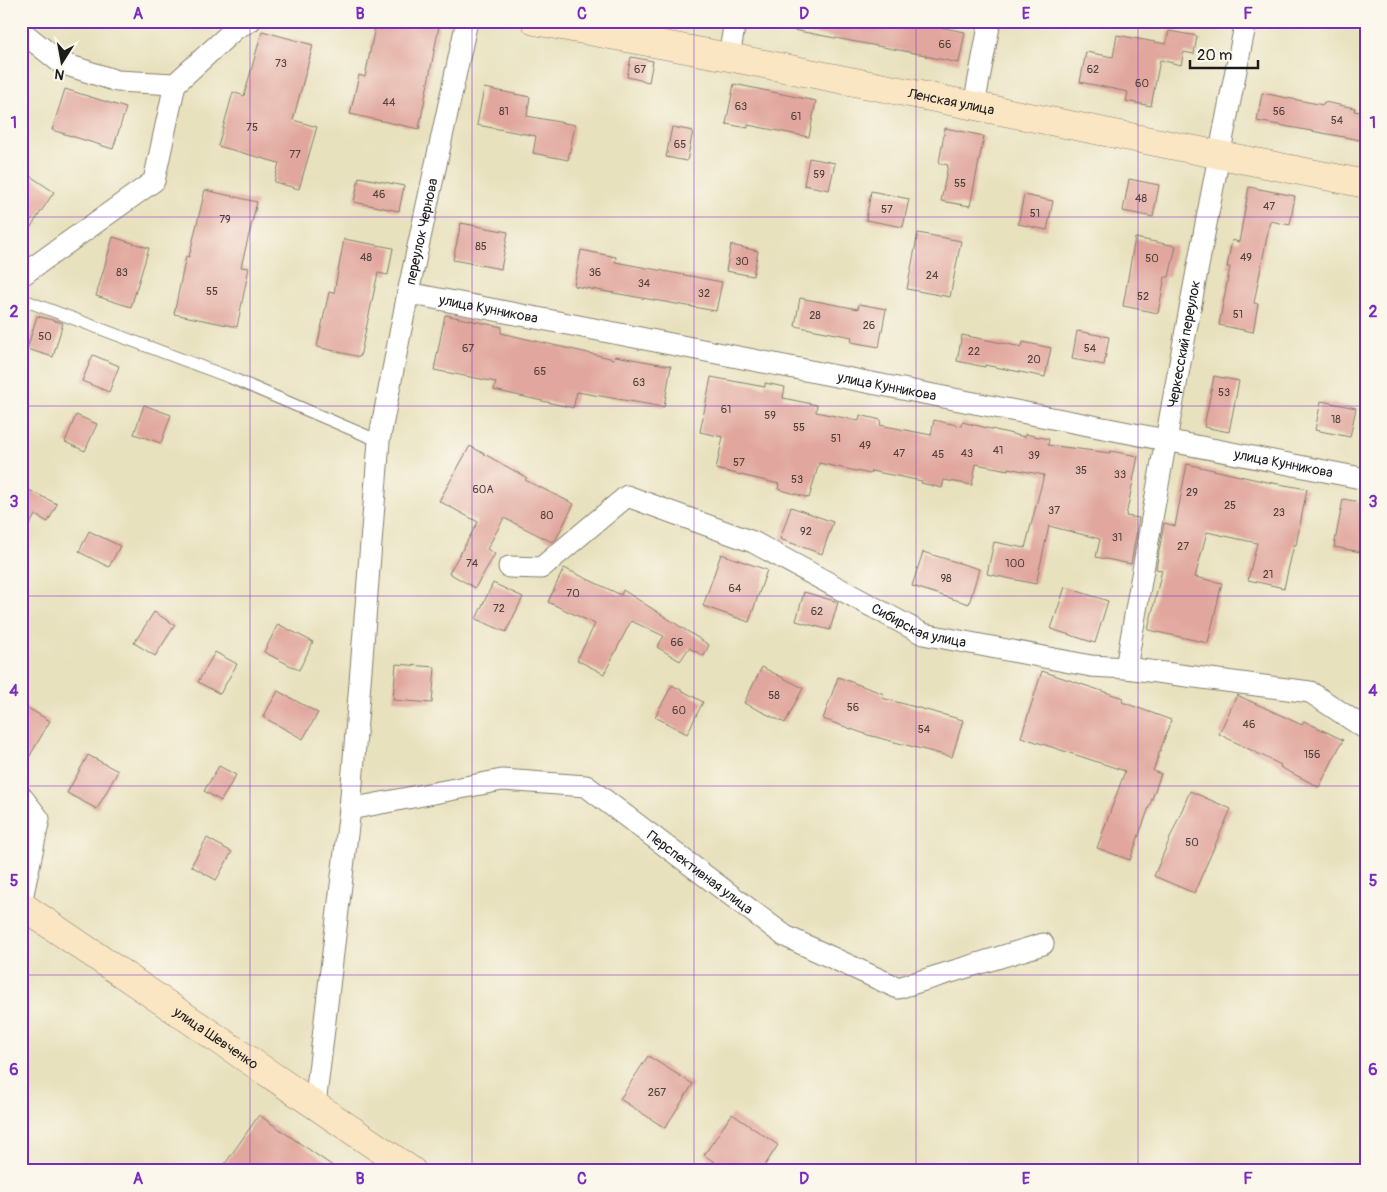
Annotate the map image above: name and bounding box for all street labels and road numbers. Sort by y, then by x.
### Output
street label: Ленская улица [906,84,996,118]
street label: переулок Чернова [402,177,441,286]
street label: Черкесский переулок [1163,279,1204,409]
street label: улица Кунникова [437,291,539,327]
street label: улица Кунникова [835,368,938,404]
street label: улица Кунникова [1232,445,1335,481]
street label: Сибирская улица [869,599,968,651]
street label: Перспективная улица [644,827,757,918]
street label: улица Шевченко [170,1002,262,1073]

